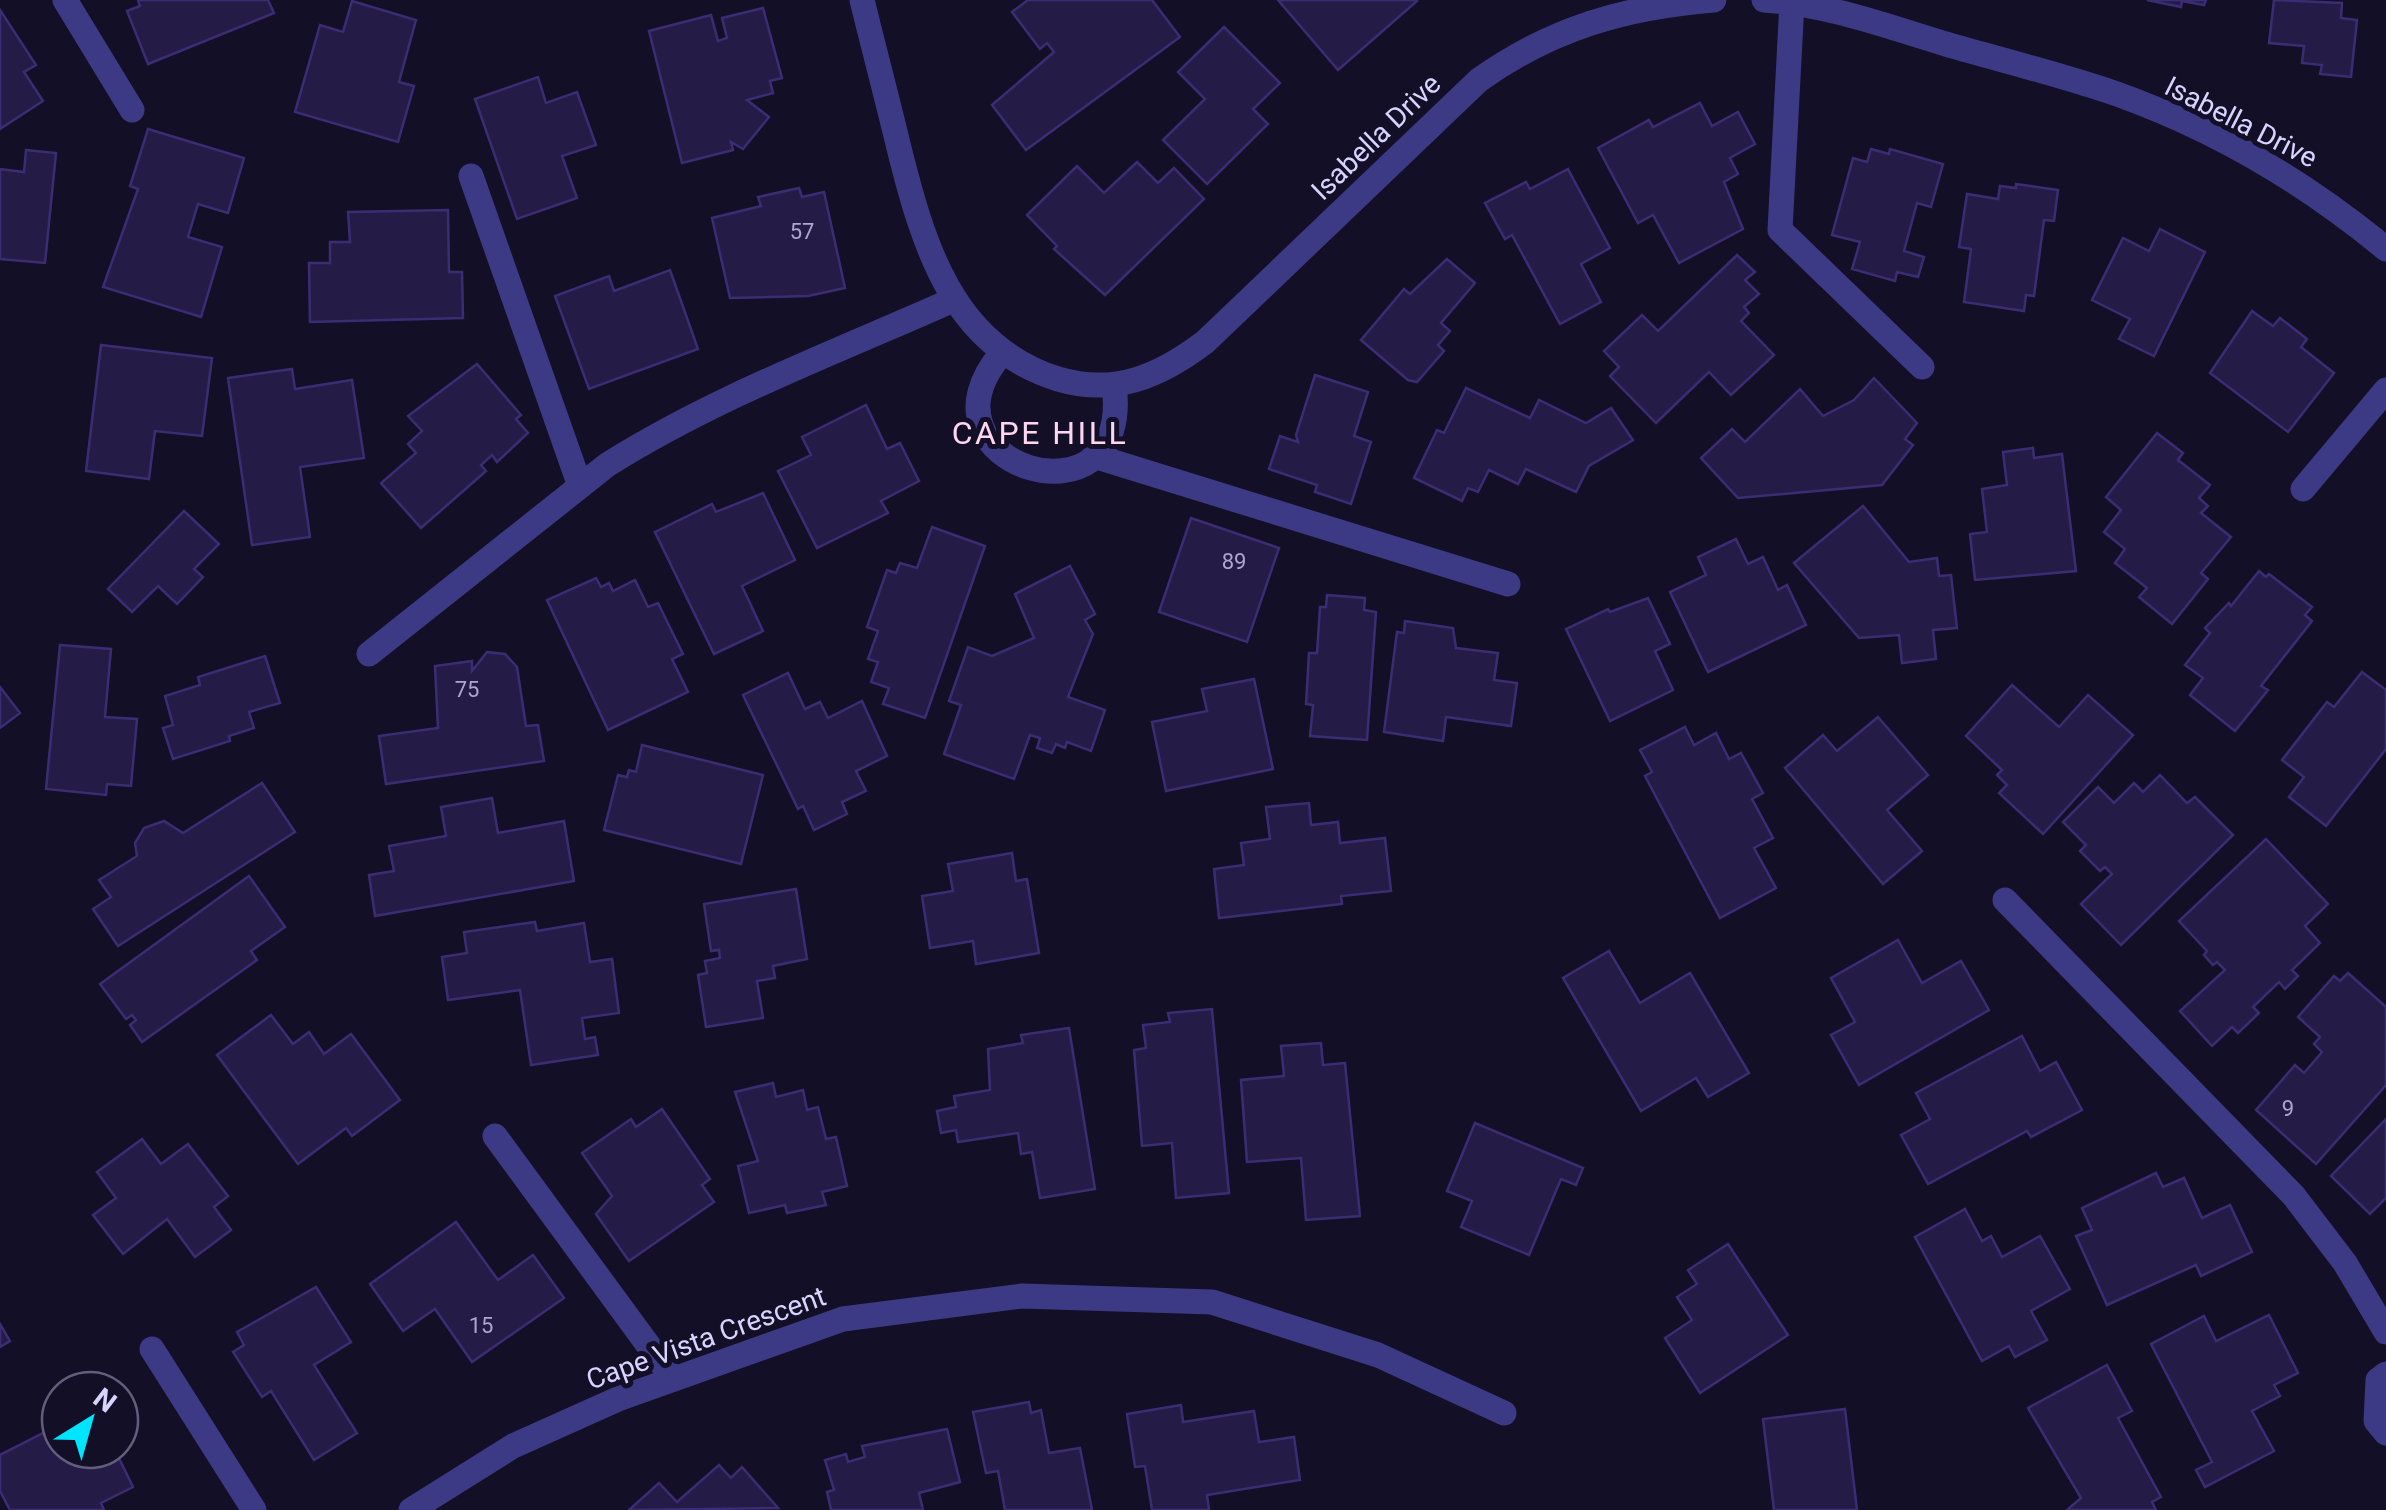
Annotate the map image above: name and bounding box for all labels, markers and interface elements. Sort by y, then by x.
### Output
street label: Isabella Drive [1305,67,1447,207]
street label: Isabella Drive [2159,69,2323,175]
house number: 57 [790,219,814,244]
district label: CAPE HILL [952,414,1128,452]
house number: 89 [1222,549,1246,574]
house number: 75 [455,677,479,702]
house number: 9 [2282,1096,2294,1121]
street label: Cape Vista Crescent [582,1279,830,1397]
house number: 15 [469,1313,493,1338]
north arrow [40,1370,140,1470]
text: N [87,1381,123,1420]

